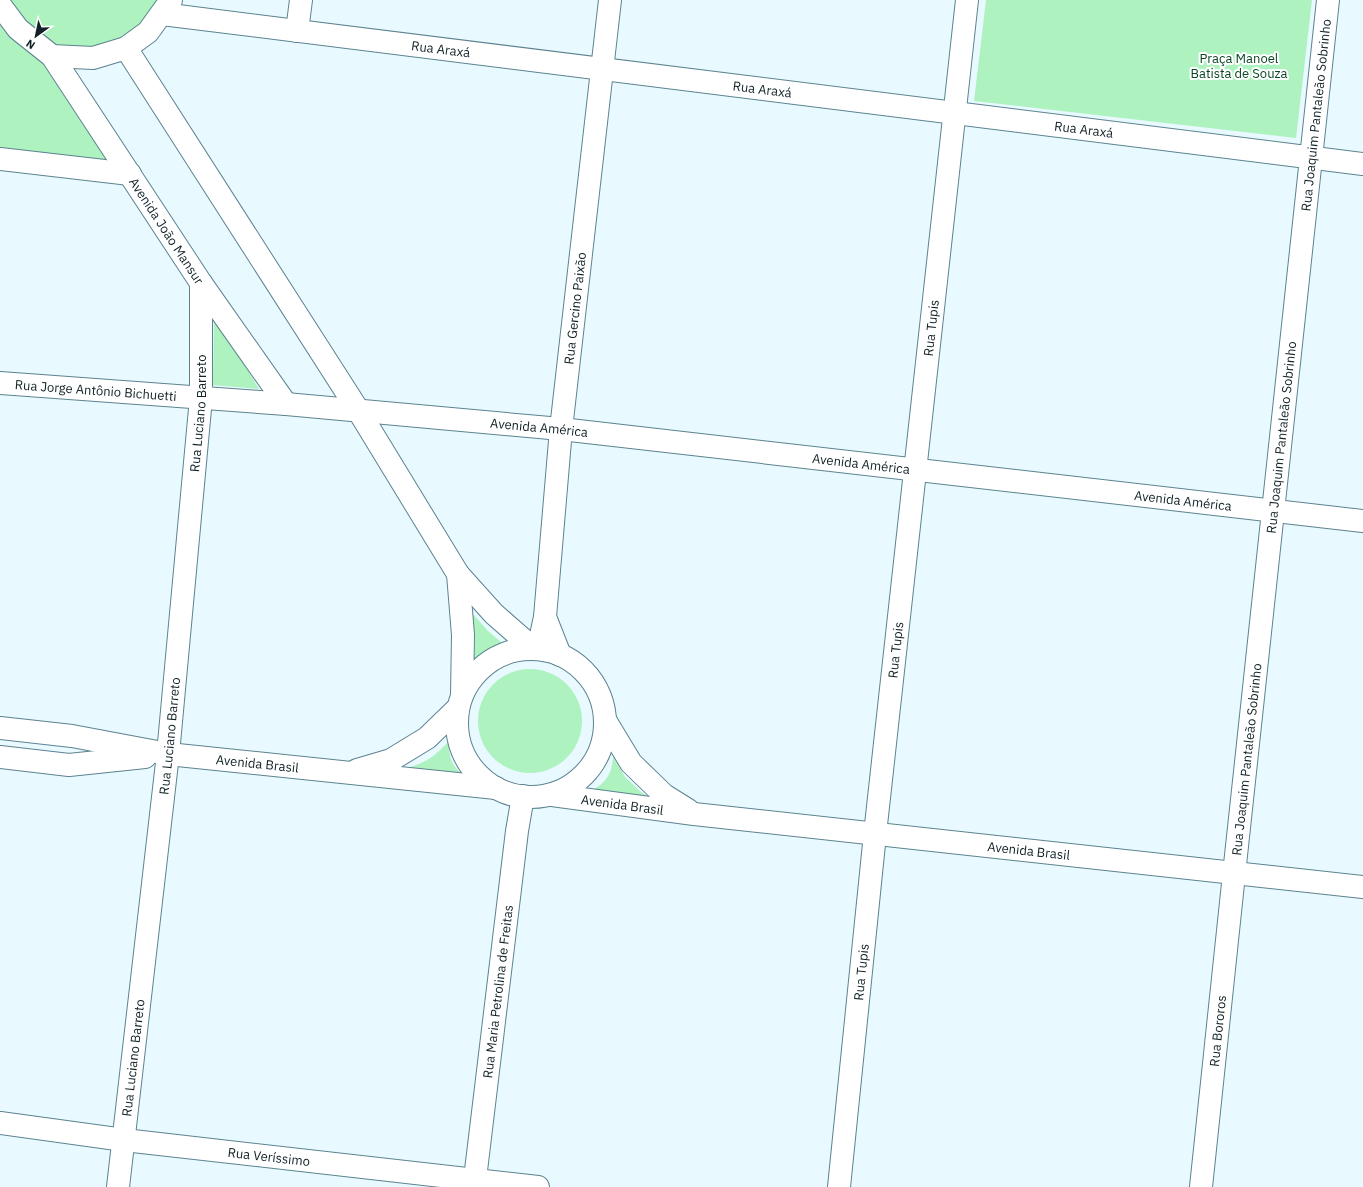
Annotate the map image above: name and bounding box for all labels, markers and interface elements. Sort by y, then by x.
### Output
north arrow [16,16,56,56]
street label: Rua Joaquim Pantaleão Sobrinho [1297,18,1335,212]
text: N [23,36,38,52]
street label: Rua Araxá [410,37,471,61]
park label: Praça Manoel Batista de Souza [1191,50,1288,82]
street label: Rua Araxá [732,77,793,102]
street label: Rua Araxá [1053,118,1114,142]
street label: Avenida João Mansur [125,174,208,288]
street label: Rua Gercino Paixão [560,251,590,365]
street label: Rua Tupis [920,299,943,357]
street label: Rua Joaquim Pantaleão Sobrinho [1263,340,1300,534]
street label: Rua Luciano Barreto [186,354,210,473]
street label: Rua Jorge Antônio Bichuetti [14,376,177,405]
street label: Avenida América [490,415,589,441]
street label: Avenida América [811,450,911,478]
street label: Avenida América [1133,487,1233,515]
street label: Rua Tupis [884,621,907,679]
street label: Rua Joaquim Pantaleão Sobrinho [1228,662,1266,856]
street label: Rua Luciano Barreto [155,677,184,796]
street label: Avenida Brasil [215,751,300,777]
street label: Avenida Brasil [580,791,665,819]
street label: Avenida Brasil [986,838,1071,864]
street label: Rua Maria Petrolina de Freitas [479,904,517,1079]
street label: Rua Tupis [850,943,873,1001]
street label: Rua Bororos [1206,994,1230,1068]
street label: Rua Luciano Barreto [118,998,149,1117]
street label: Rua Veríssimo [227,1144,311,1170]

